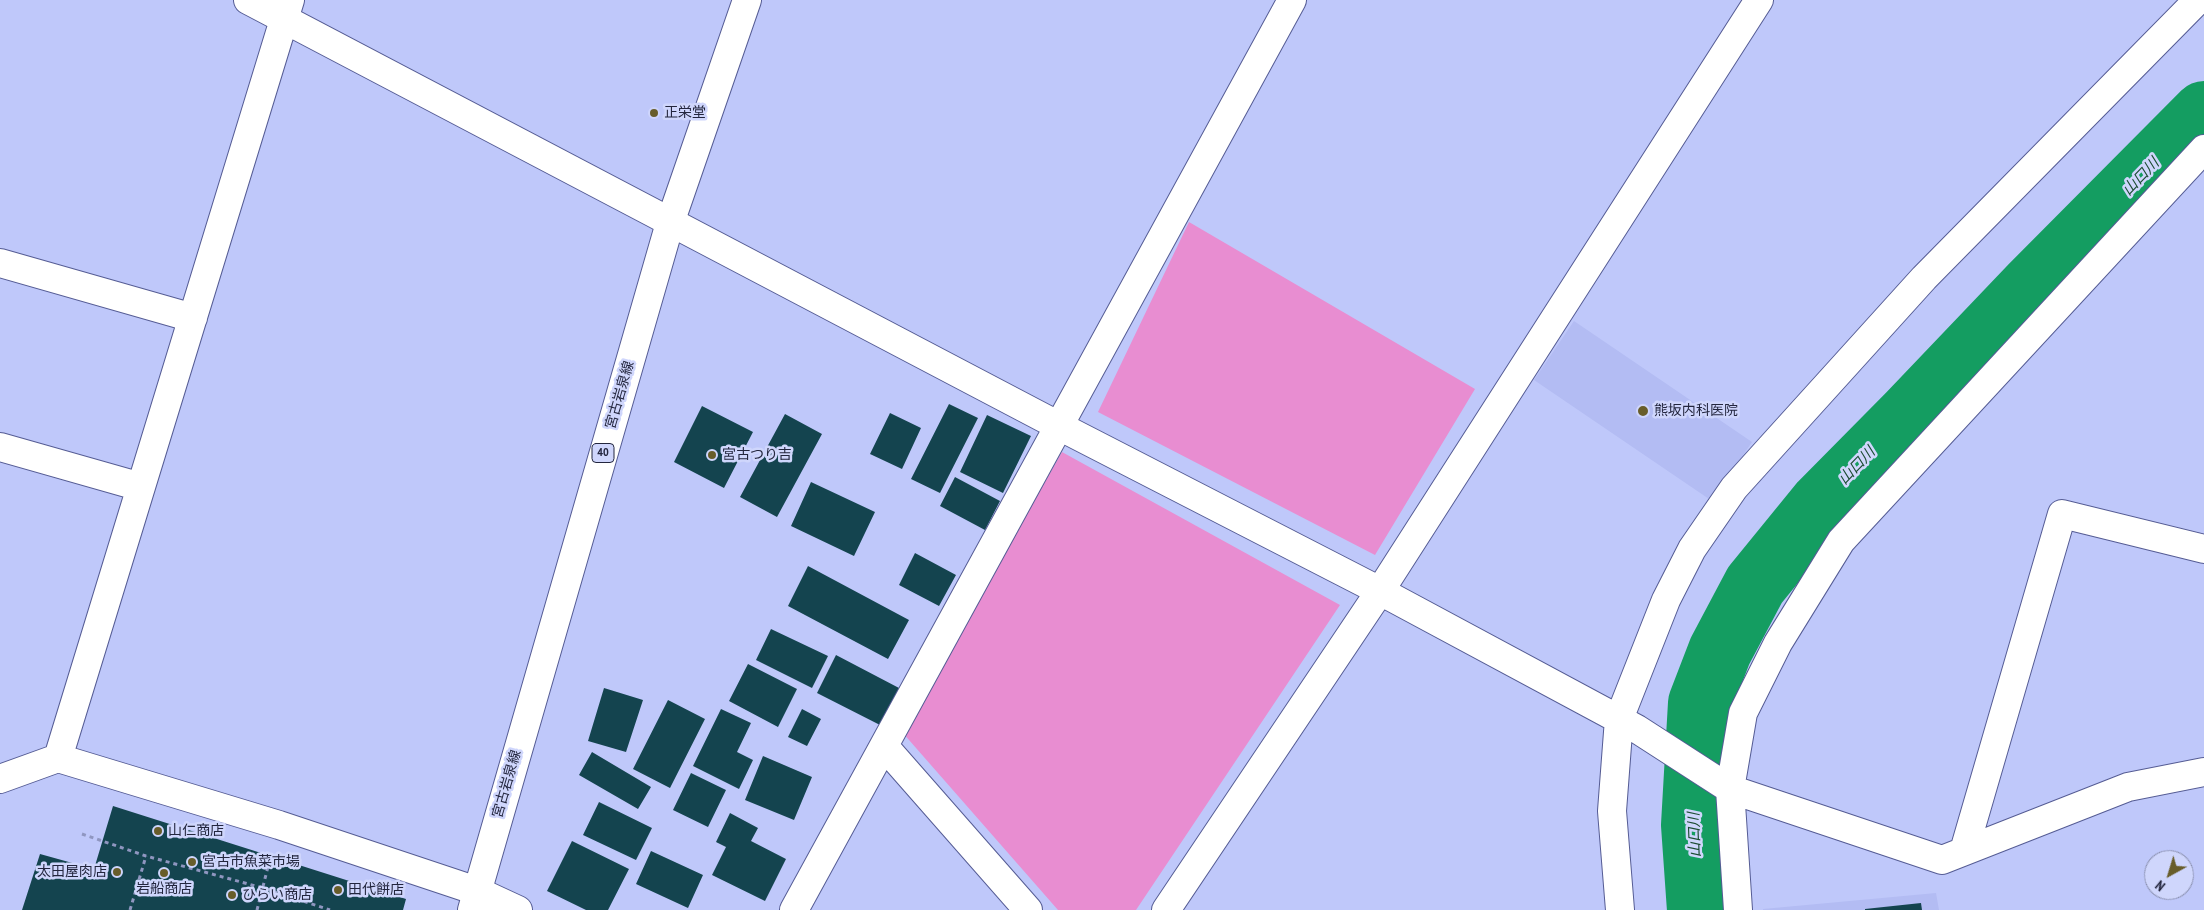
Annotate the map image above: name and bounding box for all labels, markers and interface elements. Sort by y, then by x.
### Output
place label: 正栄堂 [664,105,706,121]
marker: 正栄堂 [648,107,660,119]
water label: 山口川 [2119,155,2163,199]
street label: 宮古岩泉線 [602,359,638,431]
place label: 熊坂内科医院 [1654,403,1738,419]
marker: 熊坂内科医院 [1636,404,1650,418]
road number: 40 [592,443,614,462]
water label: 山口川 [1835,444,1879,488]
place label: 宮古つり吉 [722,447,792,463]
marker: 宮古つり吉 [706,449,718,461]
street label: 宮古岩泉線 [489,748,525,820]
water label: 山口川 [1685,812,1705,858]
place label: 山仁商店 [168,823,224,839]
marker: 山仁商店 [152,825,164,837]
north arrow [2144,850,2194,900]
place label: 宮古市魚菜市場 [202,854,300,870]
marker: 宮古市魚菜市場 [186,856,198,868]
place label: 太田屋肉店 [37,864,107,880]
marker: 太田屋肉店 [111,866,123,878]
marker: 岩船商店 [158,867,170,879]
text: N [2152,877,2169,895]
place label: 岩船商店 [136,881,192,897]
place label: 田代餅店 [348,882,404,898]
marker: 田代餅店 [332,884,344,896]
place label: ひらい商店 [242,887,312,903]
marker: ひらい商店 [226,889,238,901]

